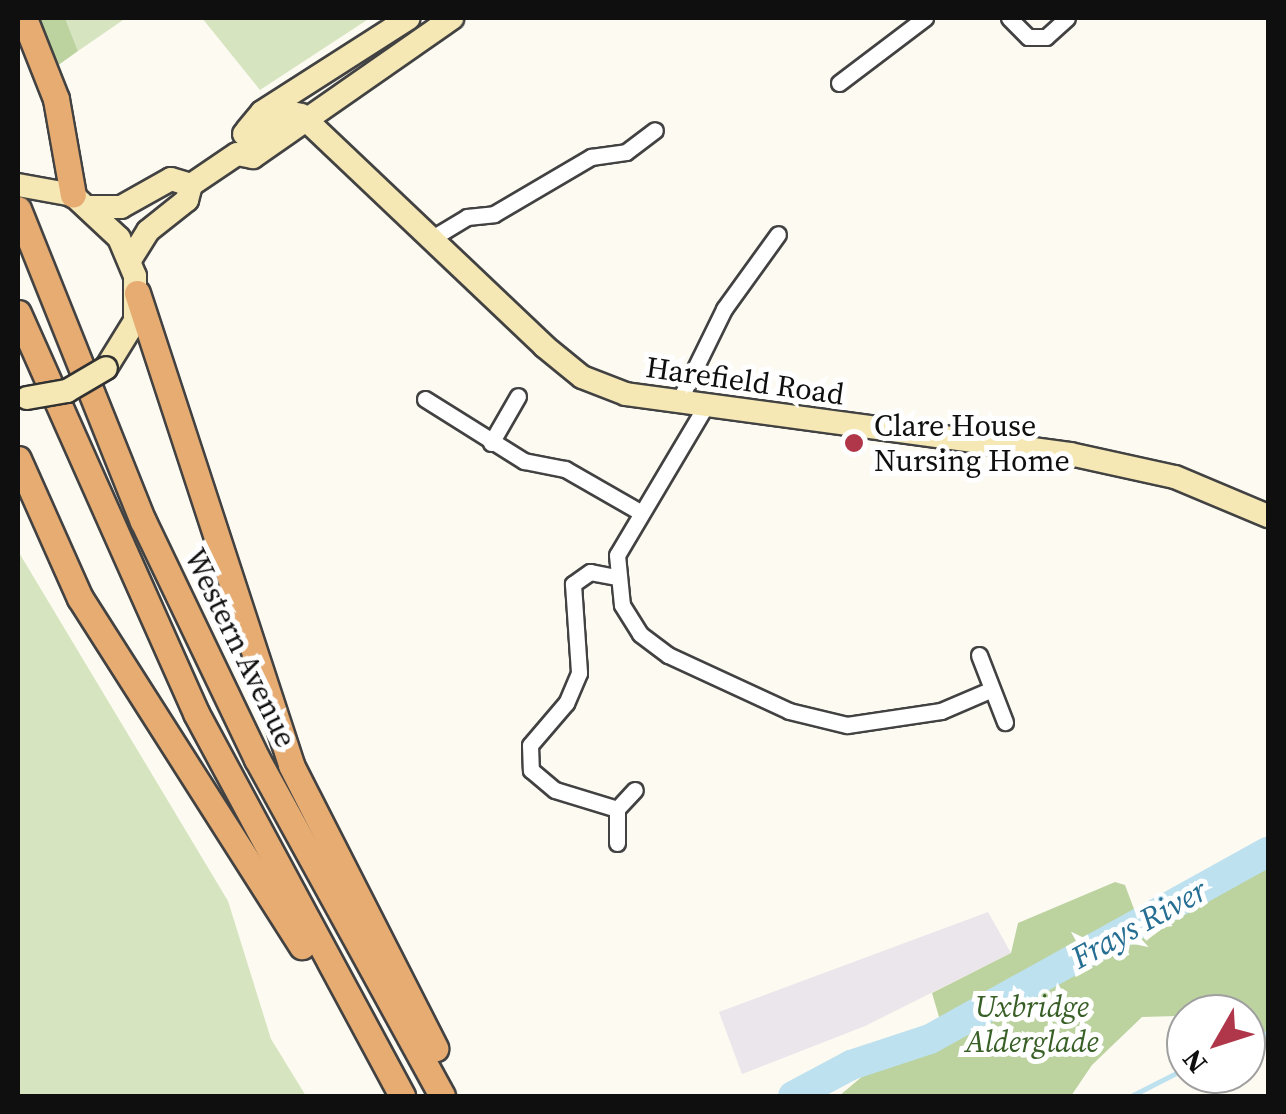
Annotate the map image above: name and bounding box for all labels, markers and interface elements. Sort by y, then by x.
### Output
street label: Harefield Road [644,349,846,413]
place label: Clare House Nursing Home [874,408,1070,478]
marker: Clare House Nursing Home [843,432,865,454]
street label: Western Avenue [176,543,304,753]
water label: Frays River [1065,871,1213,977]
park label: Uxbridge Alderglade [965,989,1099,1060]
north arrow [1166,994,1266,1094]
text: N [1173,1042,1215,1082]

